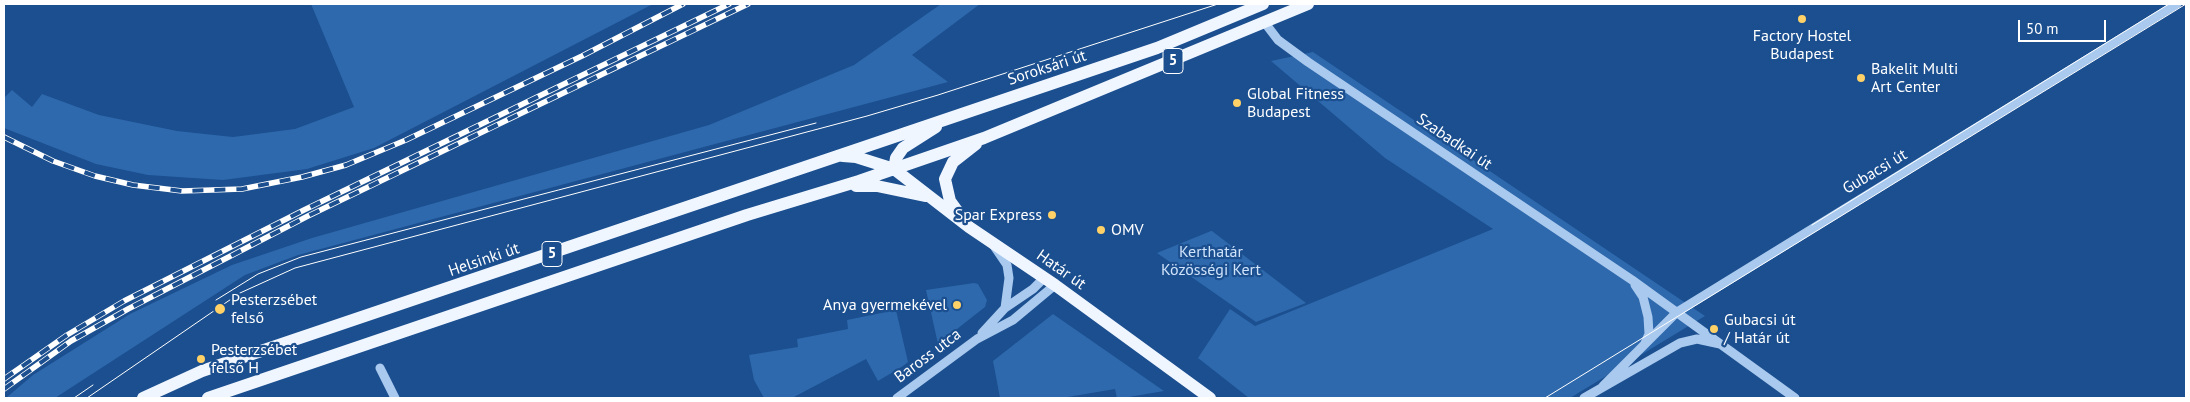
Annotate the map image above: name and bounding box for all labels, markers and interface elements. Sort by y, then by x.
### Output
scale bar [2020,10,2108,42]
marker: Factory Hostel Budapest [1796,13,1808,25]
text: 50 m [2026,19,2059,38]
place label: Factory Hostel Budapest [1753,26,1851,64]
street label: Soroksári út [1005,46,1089,90]
road number: 5 [1163,48,1183,74]
place label: Bakelit Multi Art Center [1871,59,1958,97]
marker: Bakelit Multi Art Center [1855,72,1867,84]
place label: Global Fitness Budapest [1247,84,1344,122]
marker: Global Fitness Budapest [1231,97,1243,109]
street label: Szabadkai út [1413,110,1495,174]
street label: Gubacsi út [1839,145,1911,199]
place label: Spar Express [955,205,1042,225]
marker: Spar Express [1046,209,1058,221]
place label: OMV [1111,220,1144,240]
marker: OMV [1095,224,1107,236]
street label: Helsinki út [446,239,522,281]
road number: 5 [542,242,562,266]
park label: Kerthatár Közösségi Kert [1161,242,1261,280]
street label: Határ út [1033,246,1089,294]
place label: Pesterzsébet felső [231,290,317,328]
place label: Anya gyermekével [823,295,947,315]
marker: Anya gyermekével [951,299,963,311]
marker: Pesterzsébet felső [213,302,227,316]
place label: Gubacsi út / Határ út [1724,310,1796,348]
marker: Gubacsi út / Határ út [1708,323,1720,335]
street label: Baross utca [891,325,965,387]
place label: Pesterzsébet felső H [211,340,297,378]
marker: Pesterzsébet felső H [195,353,207,365]

